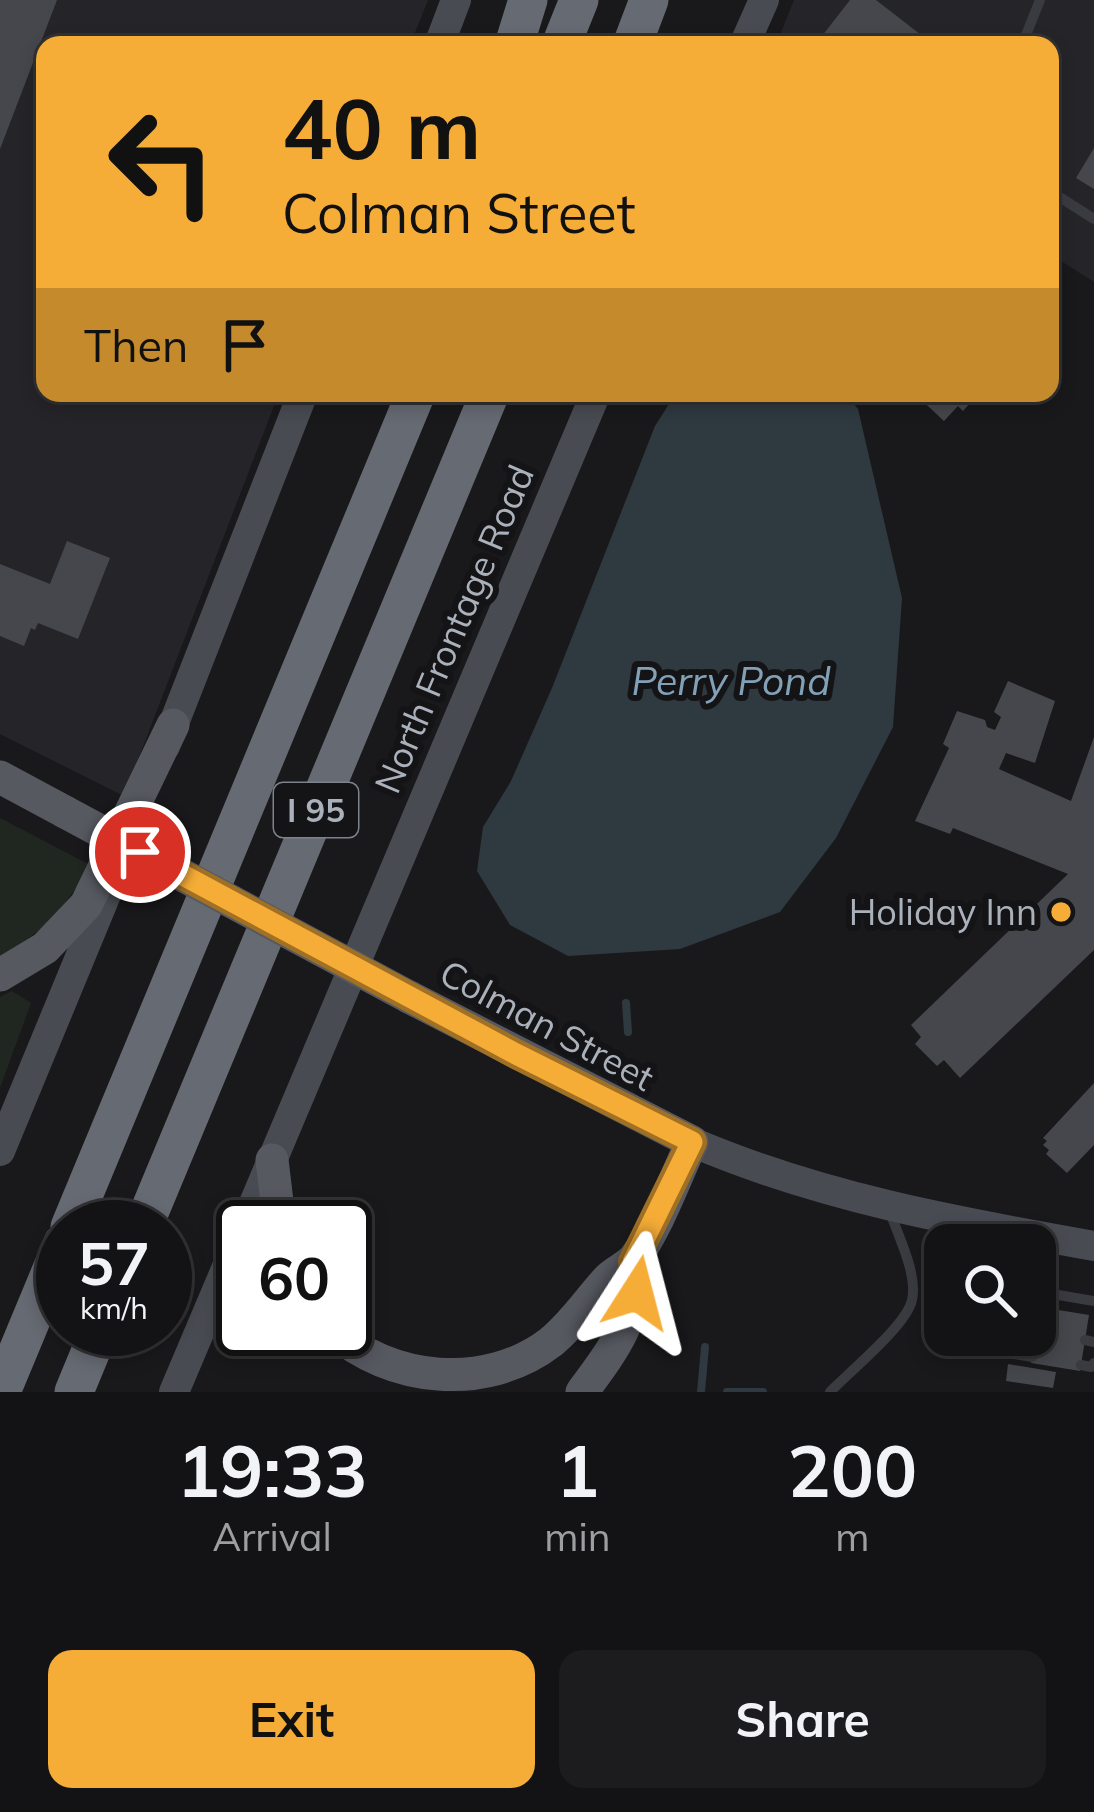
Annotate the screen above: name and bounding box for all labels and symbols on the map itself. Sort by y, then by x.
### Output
street label: North Frontage Road [364,458,543,800]
water label: Perry Pond [631,656,831,705]
road number: I 95 [274,783,358,837]
pin [89,801,191,903]
place label: Holiday Inn [849,889,1037,934]
marker: Holiday Inn [1048,899,1074,925]
street label: Colman Street [433,949,662,1100]
speed limit sign: 60 [216,1200,372,1356]
position arrow [574,1230,700,1356]

